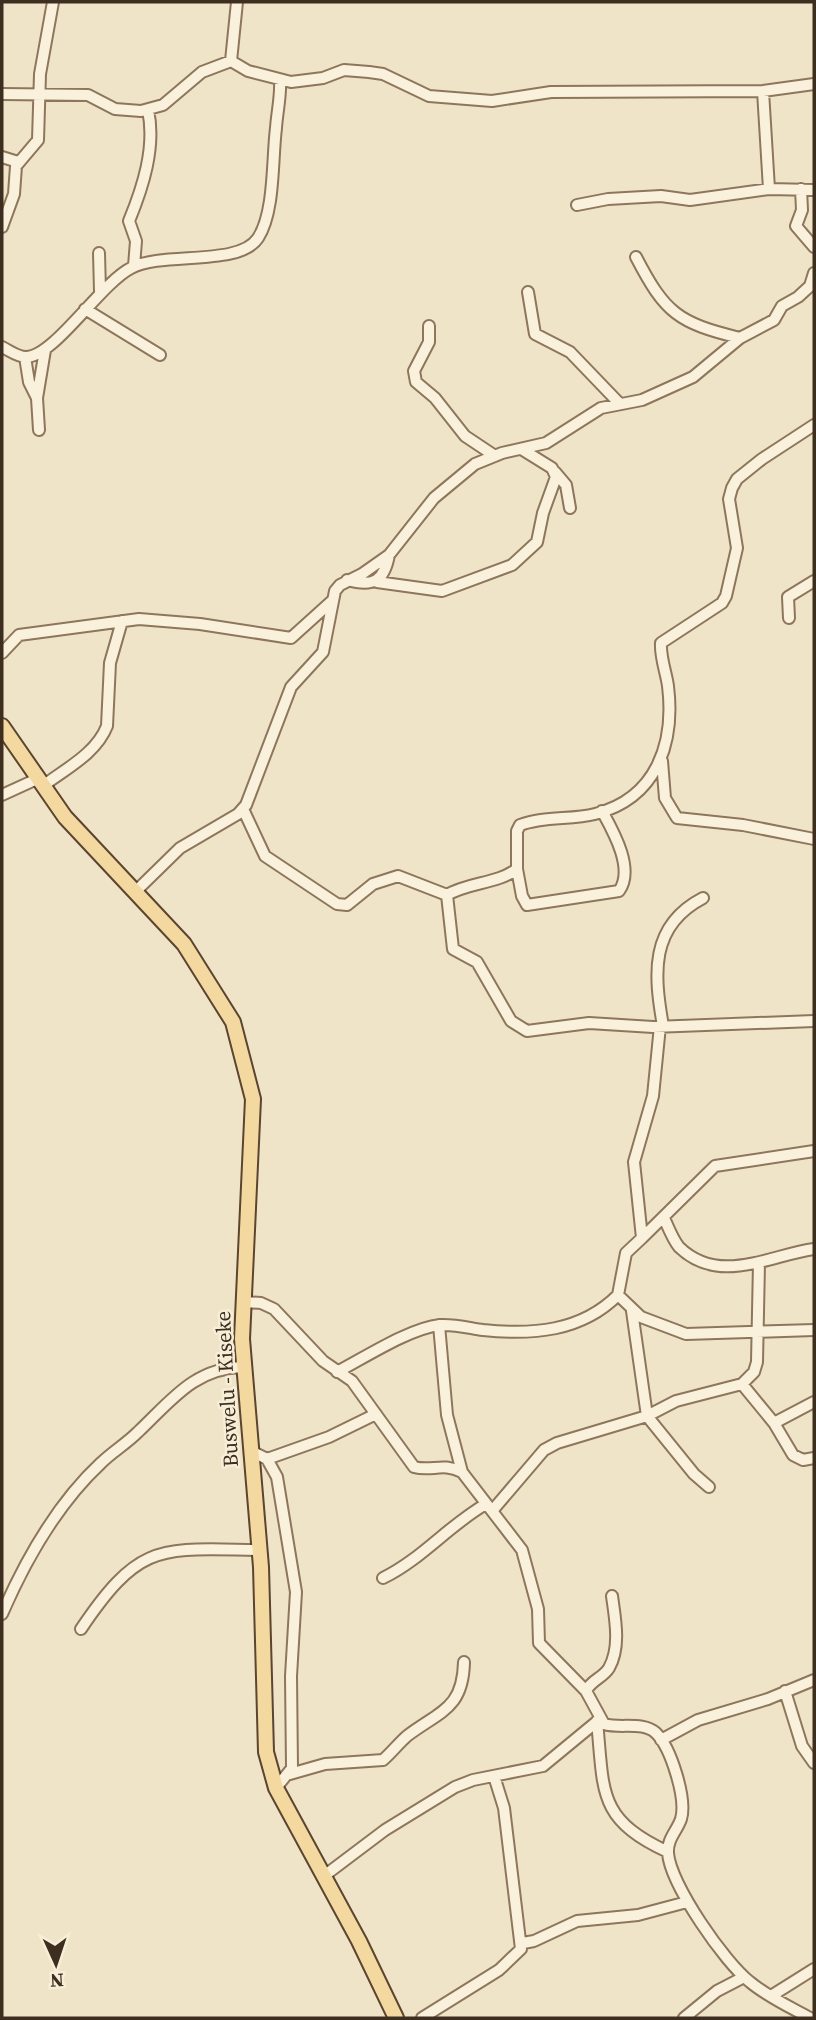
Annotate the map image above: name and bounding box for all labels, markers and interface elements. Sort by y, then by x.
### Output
street label: Buswelu - Kiseke [208,1310,245,1468]
north arrow [21,1929,91,1999]
text: N [49,1968,64,1994]

